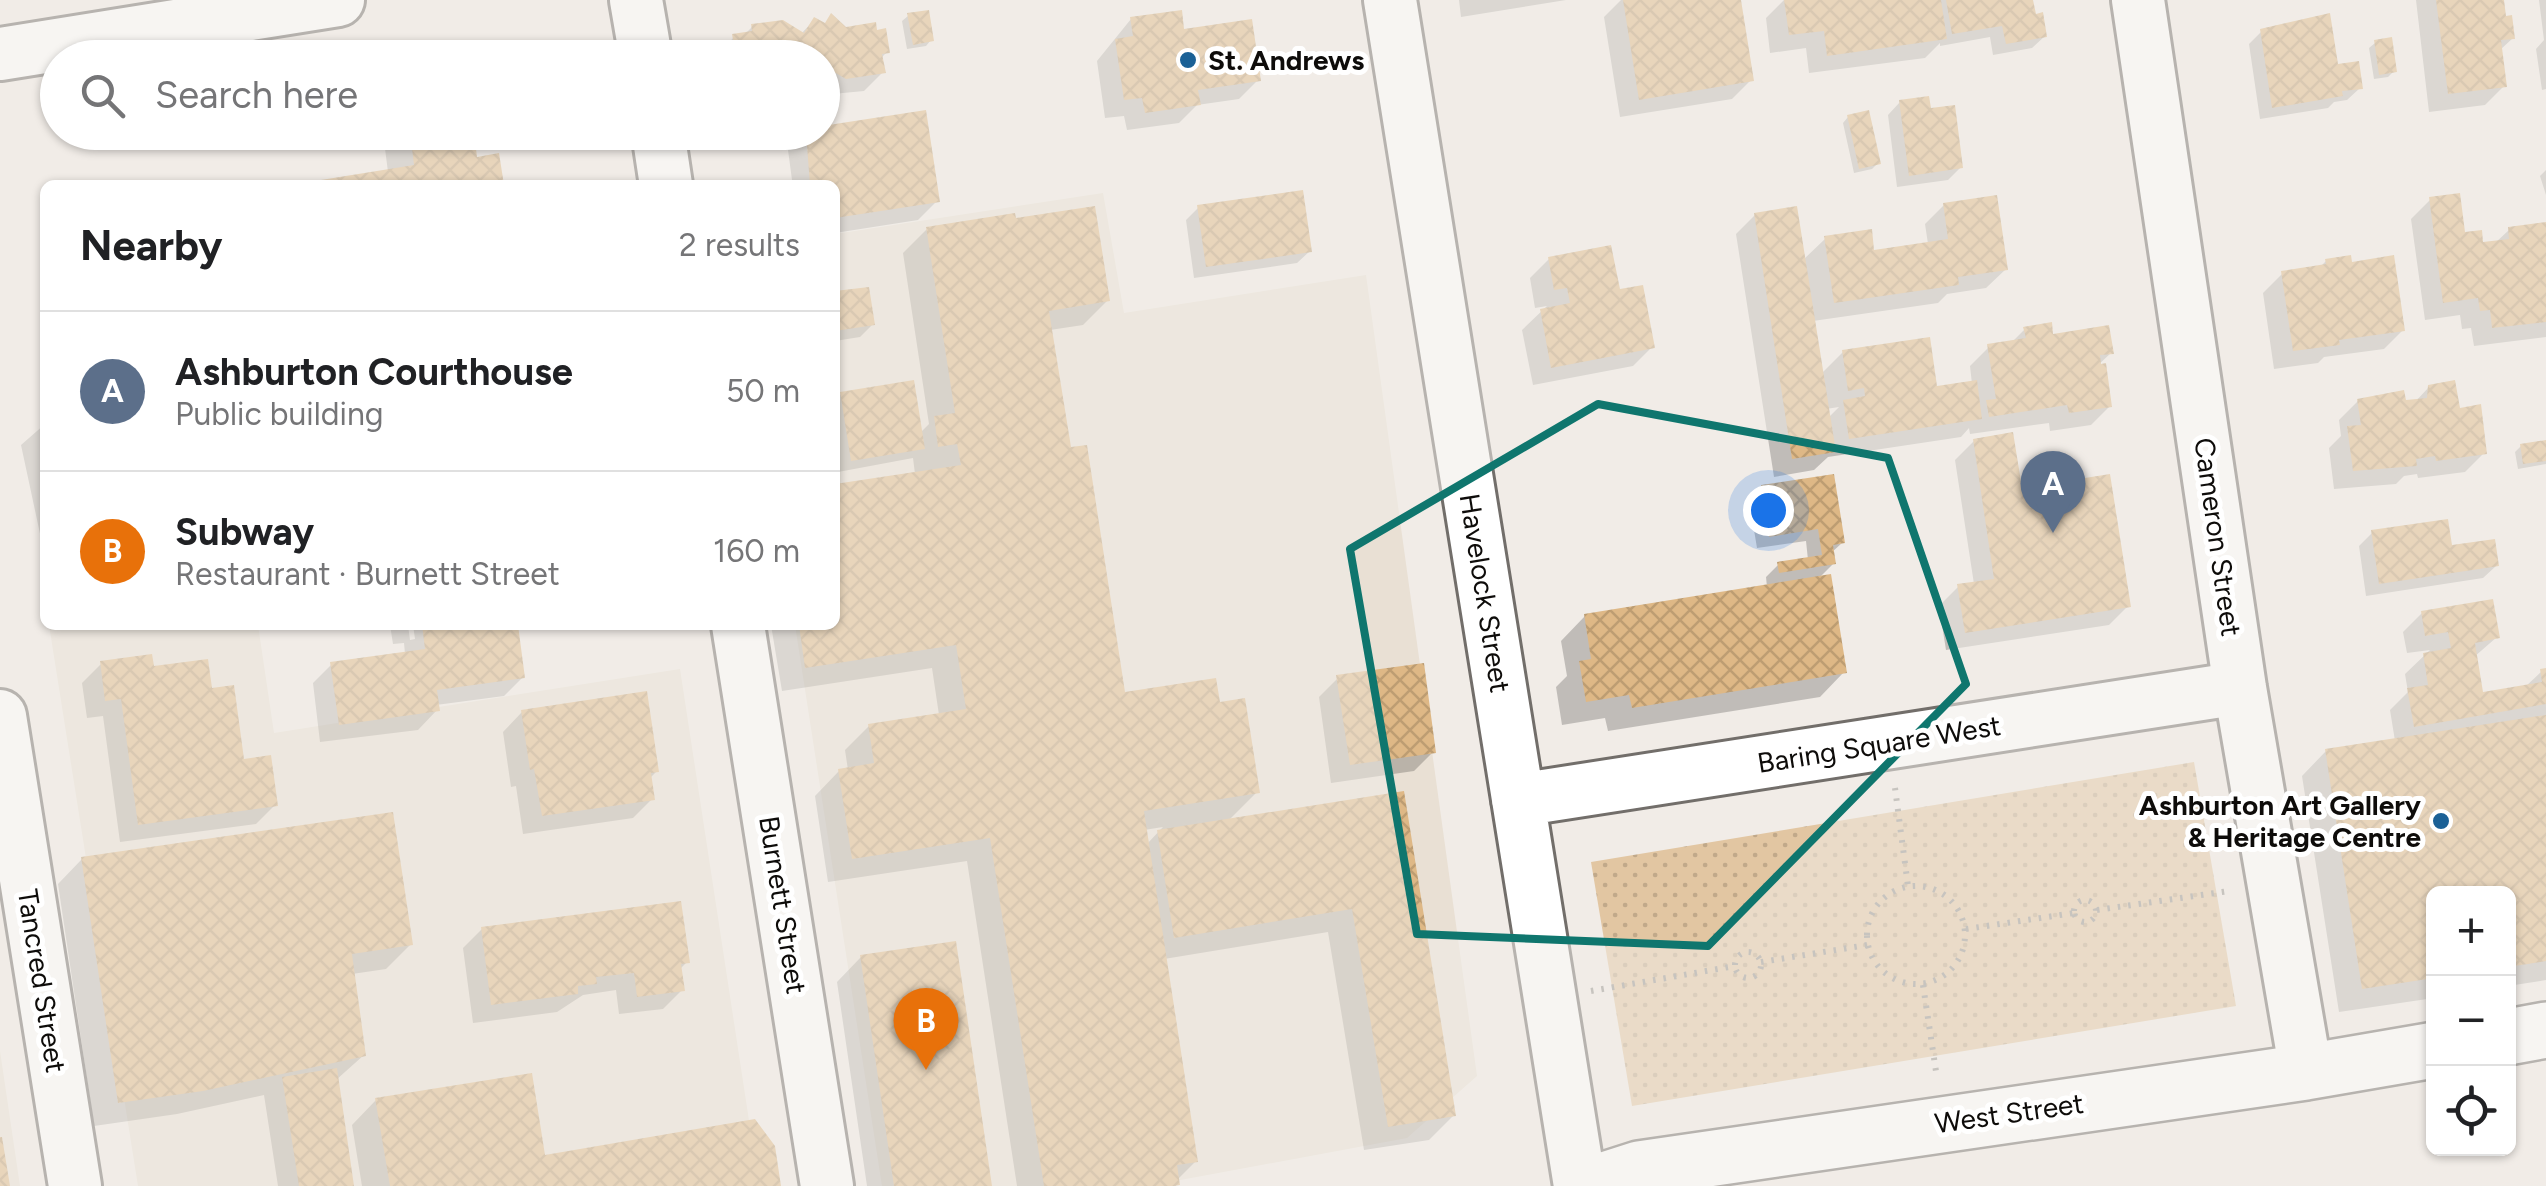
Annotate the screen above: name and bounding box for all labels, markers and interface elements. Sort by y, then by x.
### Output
search box [40,40,840,150]
place label: St. Andrews [1208,43,1364,77]
marker: St. Andrews [1177,49,1199,71]
icon: search [75,68,130,123]
text: Search here [155,72,358,118]
text: Nearby [80,220,222,271]
text: 2 results [679,226,800,264]
text: Ashburton Courthouse [175,349,573,395]
text: A [101,372,124,410]
text: 50 m [726,372,800,410]
text: Public building [175,395,384,433]
street label: Cameron Street [2187,435,2249,639]
pin: A [2020,450,2086,533]
your location [1743,485,1794,536]
street label: Havelock Street [1452,491,1518,695]
text: Subway [175,509,314,555]
text: B [103,532,122,570]
text: 160 m [713,532,800,570]
text: Restaurant · Burnett Street [175,555,560,593]
street label: Baring Square West [1755,708,2003,780]
place label: Ashburton Art Gallery & Heritage Centre [2139,788,2422,854]
marker: Ashburton Art Gallery & Heritage Centre [2430,810,2452,832]
street label: Burnett Street [752,814,814,996]
map controls [2426,886,2516,1156]
button: + [2426,886,2516,976]
street label: Tancred Street [11,887,73,1075]
button: − [2426,976,2516,1066]
pin: B [894,988,958,1070]
button: locate [2426,1066,2516,1156]
street label: West Street [1932,1086,2086,1140]

